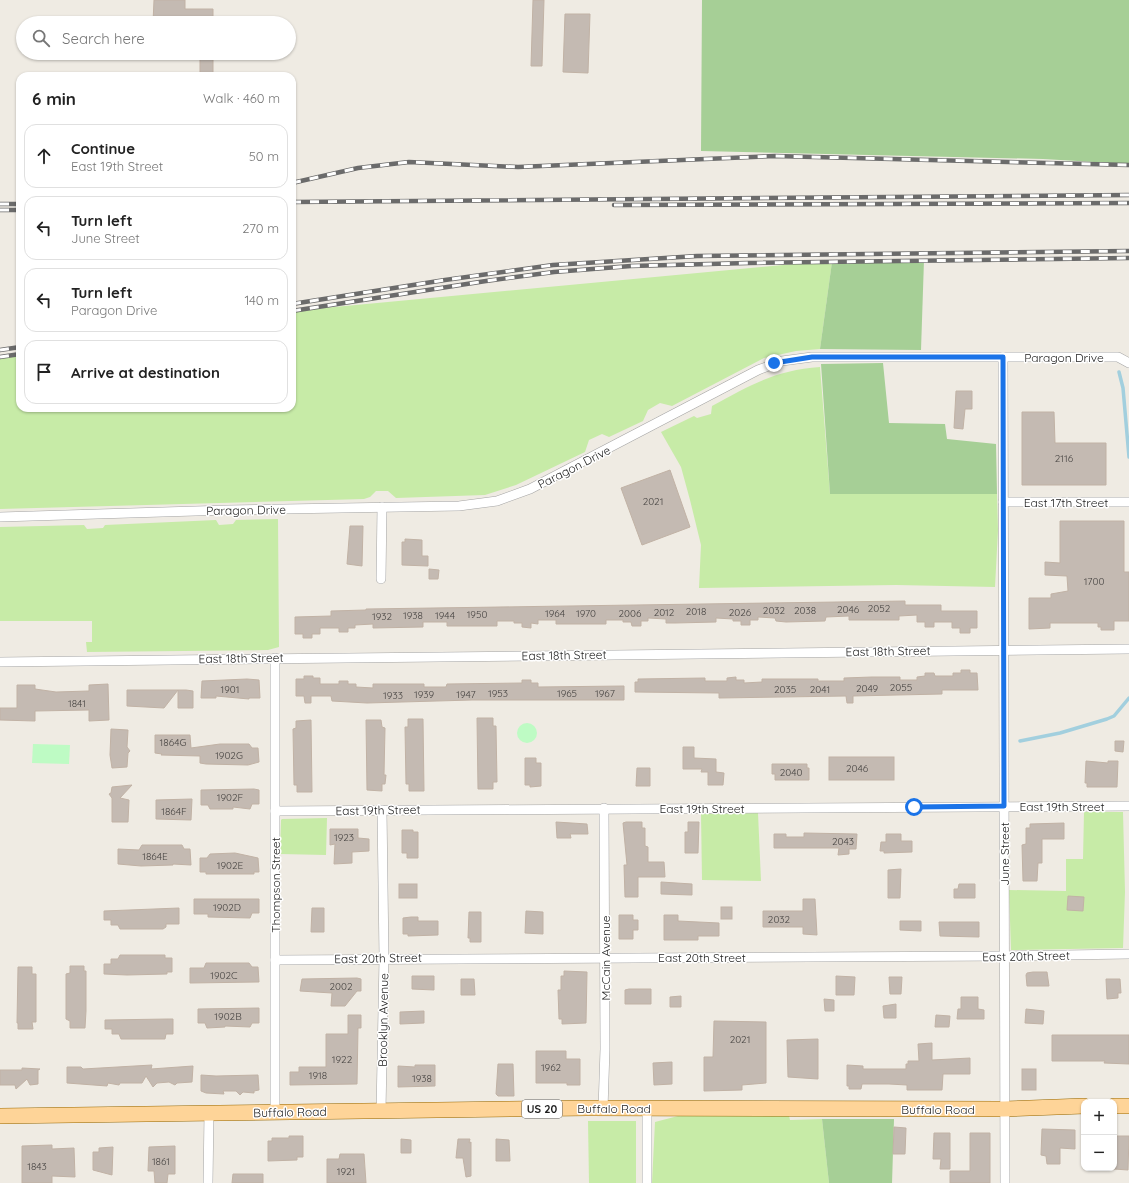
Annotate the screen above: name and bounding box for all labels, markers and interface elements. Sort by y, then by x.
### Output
search box [16,16,296,60]
icon: search [30,27,52,49]
text: Search here [62,29,145,48]
text: 6 min [32,88,76,109]
text: Walk · 460 m [203,90,280,106]
text: Continue [71,139,135,158]
icon: ahead [33,145,55,167]
text: 50 m [249,148,279,164]
text: East 19th Street [71,158,163,174]
text: Turn left [71,211,133,230]
icon: left [33,217,55,239]
text: 270 m [242,220,279,236]
text: June Street [71,230,140,246]
text: Turn left [71,283,133,302]
icon: left [33,289,55,311]
text: 140 m [244,292,279,308]
text: Paragon Drive [71,302,157,318]
street label: Paragon Drive [1024,350,1104,365]
route end [765,354,783,372]
icon: arrive [33,361,55,383]
text: Arrive at destination [71,363,220,382]
street label: Paragon Drive [535,442,613,492]
house number: 2116 [1055,452,1074,465]
house number: 2021 [643,495,663,508]
street label: East 17th Street [1024,495,1108,510]
street label: Paragon Drive [206,502,286,518]
house number: 1700 [1084,575,1104,588]
house number: 2052 [868,602,891,615]
house number: 2046 [837,603,860,616]
house number: 2032 [763,604,786,617]
house number: 2038 [794,604,816,617]
house number: 2018 [686,605,706,618]
house number: 2012 [654,606,675,619]
house number: 2026 [729,606,752,619]
house number: 1964 [545,607,565,620]
house number: 1970 [576,607,596,620]
house number: 2006 [619,607,642,620]
house number: 1950 [467,608,487,621]
house number: 1938 [403,609,423,622]
house number: 1944 [435,609,455,622]
house number: 1932 [372,610,392,623]
street label: East 18th Street [845,643,931,659]
street label: East 18th Street [521,647,607,663]
street label: East 18th Street [198,650,284,666]
house number: 2055 [890,681,912,694]
house number: 2049 [856,682,878,695]
house number: 1901 [221,683,239,696]
house number: 2035 [774,683,796,696]
house number: 2041 [810,683,830,696]
house number: 1953 [488,687,508,700]
house number: 1965 [557,687,577,700]
house number: 1967 [595,687,615,700]
house number: 1939 [414,688,434,701]
house number: 1947 [456,688,476,701]
house number: 1933 [383,689,403,702]
house number: 1841 [68,697,86,710]
house number: 1864G [160,736,186,749]
house number: 1902G [215,749,243,762]
house number: 2046 [846,762,869,775]
house number: 2040 [780,766,802,779]
house number: 1902F [217,791,244,804]
route start [905,798,923,816]
street label: East 19th Street [1019,799,1105,814]
street label: East 19th Street [659,801,745,816]
street label: East 19th Street [335,802,421,818]
house number: 1864F [161,805,187,818]
street label: June Street [997,822,1012,886]
house number: 1923 [334,831,354,844]
house number: 2043 [832,835,854,848]
street label: Thompson Street [268,837,283,933]
house number: 1864E [142,850,168,863]
house number: 1902E [217,859,244,872]
house number: 1902D [213,901,241,914]
house number: 2032 [768,913,791,926]
street label: McCain Avenue [598,915,613,1001]
street label: East 20th Street [982,948,1070,964]
street label: East 20th Street [334,950,422,966]
street label: East 20th Street [658,950,746,965]
house number: 1902C [210,969,238,982]
street label: Brooklyn Avenue [375,973,391,1067]
house number: 2002 [330,980,353,993]
house number: 1902B [214,1010,242,1023]
house number: 2021 [730,1033,750,1046]
house number: 1922 [332,1053,353,1066]
house number: 1962 [541,1061,562,1074]
house number: 1918 [309,1069,327,1082]
house number: 1938 [412,1072,432,1085]
map controls [1081,1099,1117,1171]
button: + [1081,1099,1117,1135]
road number: US 20 [522,1100,562,1118]
street label: Buffalo Road [577,1101,651,1116]
street label: Buffalo Road [901,1102,975,1117]
street label: Buffalo Road [253,1104,327,1120]
button: − [1081,1135,1117,1171]
house number: 1861 [152,1155,170,1168]
house number: 1843 [27,1160,47,1173]
house number: 1921 [337,1165,355,1178]

